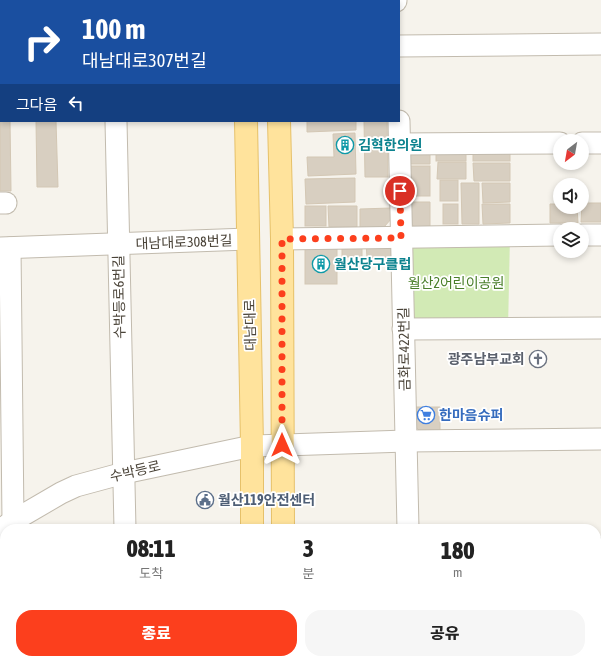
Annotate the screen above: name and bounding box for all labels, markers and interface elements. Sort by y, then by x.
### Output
text: 100 m [82,13,145,45]
icon: right [16,16,68,68]
text: 대남대로307번길 [82,50,207,71]
icon: left [65,92,87,114]
text: 그다음 [16,96,57,113]
north arrow [553,134,589,170]
map controls [553,134,589,258]
building icon: 김혁한의원 [335,135,355,155]
place label: 김혁한의원 [358,137,422,153]
pin [383,174,417,208]
button: sound [553,178,589,214]
icon: arrive [389,180,411,202]
button: layers [553,222,589,258]
street label: 대남대로308번길 [135,232,233,252]
building icon: 월산당구클럽 [311,254,331,274]
street label: 수박등로6번길 [110,255,128,339]
place label: 월산당구클럽 [334,256,411,272]
park label: 월산2어린이공원 [408,275,504,291]
street label: 대남대로 [242,299,258,351]
street label: 금화로422번길 [395,307,413,391]
church icon: 광주남부교회 [528,349,548,369]
place label: 광주남부교회 [448,351,525,367]
supermarket icon: 한마음슈퍼 [416,405,436,425]
place label: 한마음슈퍼 [439,407,503,423]
position arrow [261,424,303,466]
street label: 수박등로 [108,457,162,485]
public building icon: 월산119안전센터 [195,490,215,510]
place label: 월산119안전센터 [218,492,315,508]
text: 08:11 [126,535,176,562]
text: 3 [303,535,314,562]
text: 180 [441,537,475,564]
text: m [453,565,462,580]
text: 도착 [139,566,163,581]
text: 분 [302,566,314,581]
button: 종료 [16,610,297,656]
button: 공유 [305,610,585,656]

